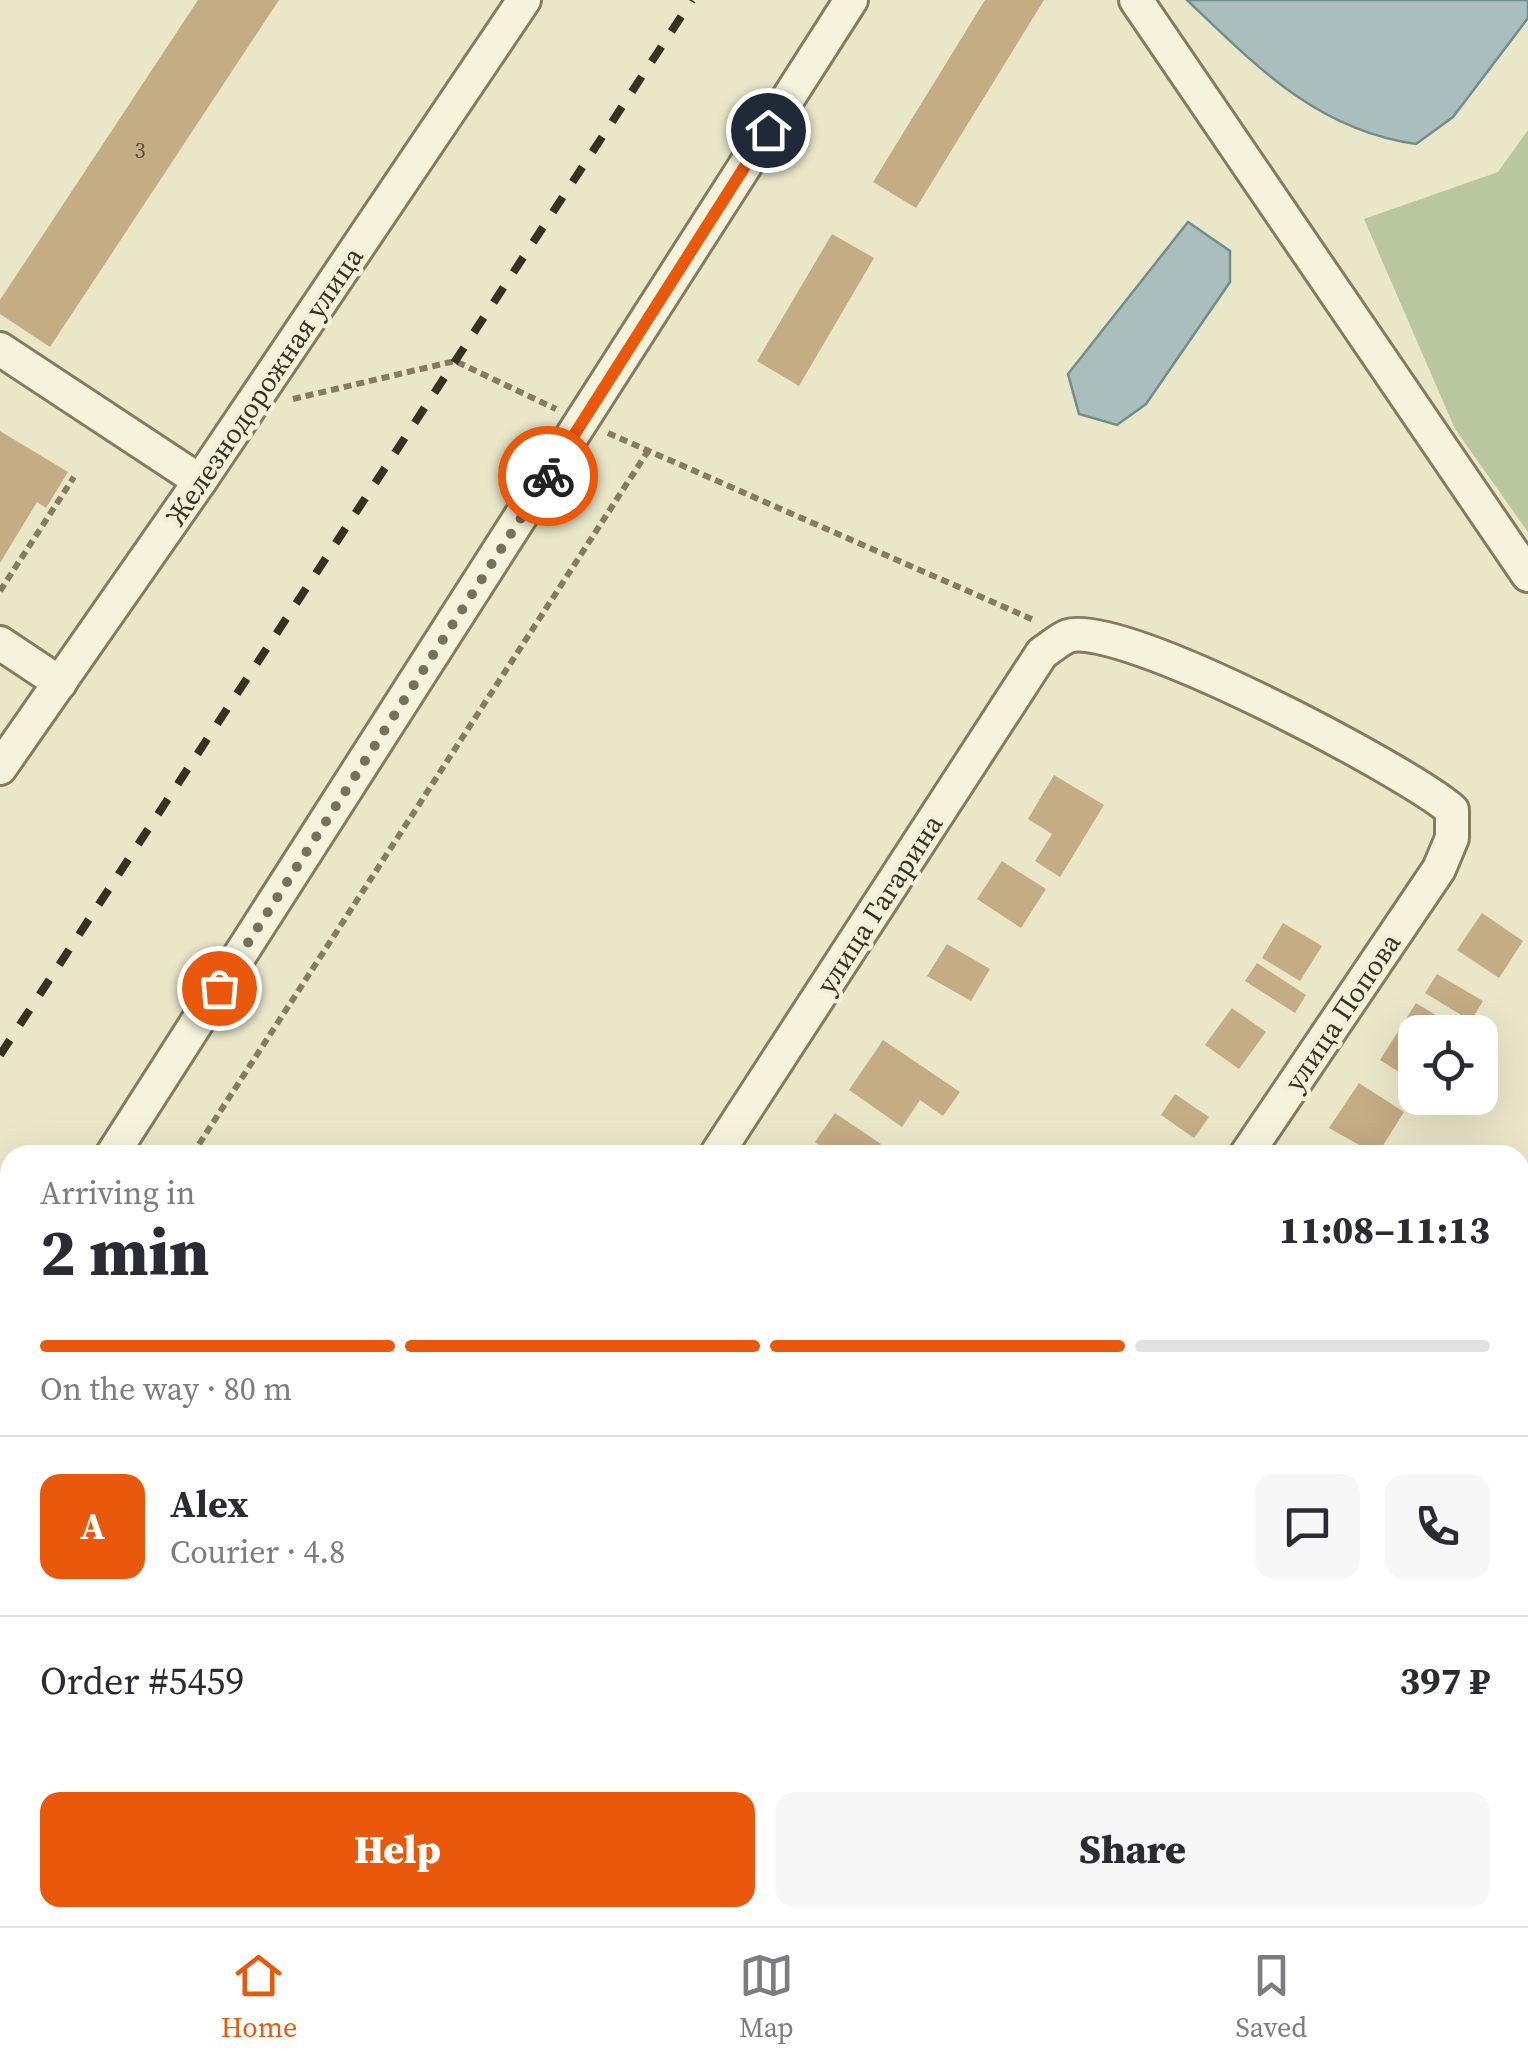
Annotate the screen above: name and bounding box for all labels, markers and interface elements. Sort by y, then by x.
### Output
pin [726,88,811,173]
icon: home [741,103,796,158]
house number: 3 [134,135,146,165]
street label: Железнодорожная улица [156,239,372,533]
courier [498,426,598,526]
icon: bike [521,449,576,504]
street label: улица Гагарина [807,806,952,1001]
street label: улица Попова [1275,925,1409,1099]
pin [177,946,262,1031]
icon: bag [192,961,247,1016]
map controls [1398,1015,1498,1115]
button: locate [1398,1015,1498,1115]
text: Arriving in [40,1171,195,1215]
text: 11:08–11:13 [1279,1204,1490,1256]
text: 2 min [40,1208,210,1297]
text: On the way · 80 m [40,1367,292,1411]
button: chat [1255,1474,1360,1579]
button: phone [1385,1474,1490,1579]
text: Alex [170,1478,248,1530]
text: A [80,1500,105,1552]
text: Courier · 4.8 [170,1530,345,1574]
text: Order #5459 [40,1655,244,1707]
text: 397 ₽ [1399,1655,1490,1707]
button: Help [40,1792,755,1907]
button: Share [775,1792,1490,1907]
tab: Home [221,1948,297,2046]
tab: Map [739,1948,794,2046]
tab: Saved [1235,1948,1307,2046]

